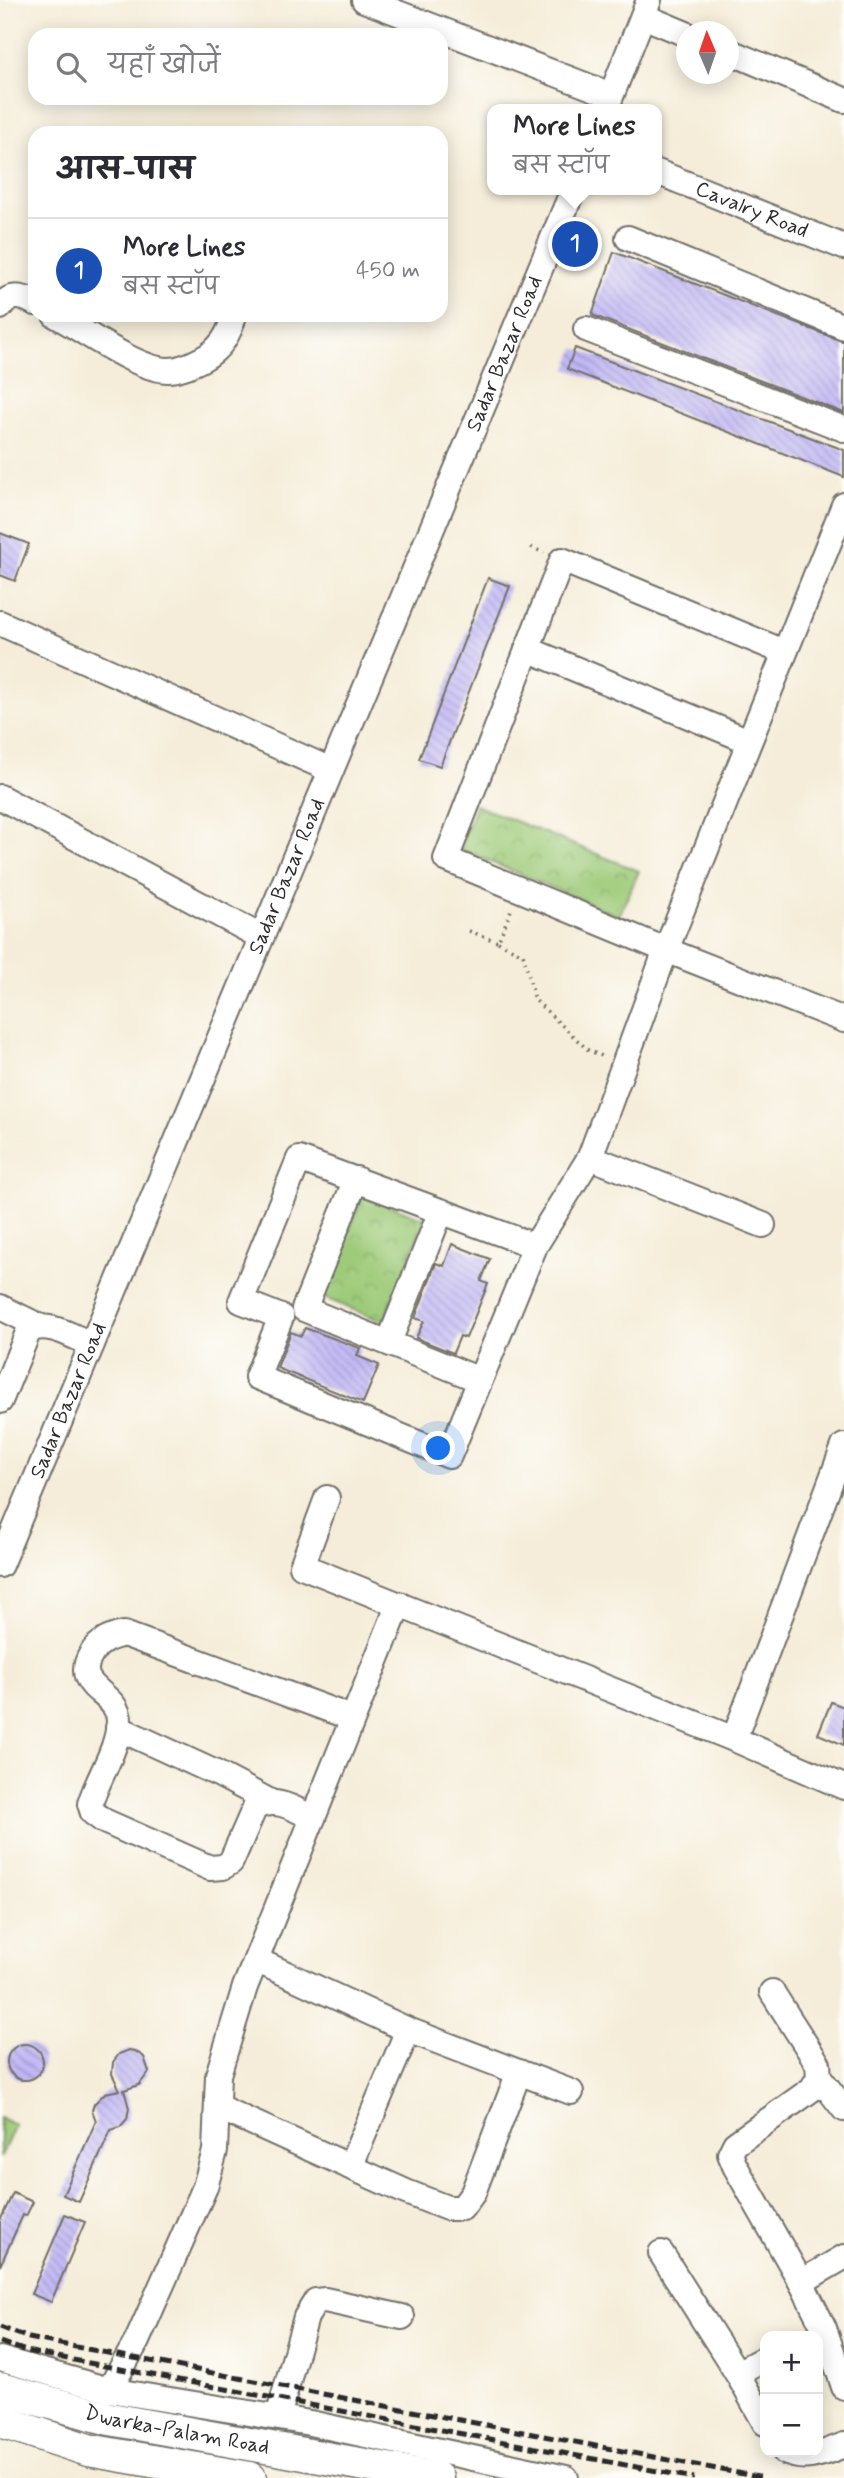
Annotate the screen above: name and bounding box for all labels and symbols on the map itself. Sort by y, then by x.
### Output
north arrow [676,21,739,84]
street label: Cavalry Road [691,175,812,245]
pin: 1 [552,218,598,270]
street label: Sadar Bazar Road [460,272,550,436]
street label: Sadar Bazar Road [242,794,332,959]
street label: Sadar Bazar Road [24,1319,113,1483]
your location [421,1431,455,1465]
street label: Dwarka-Palam Road [82,2399,272,2461]

